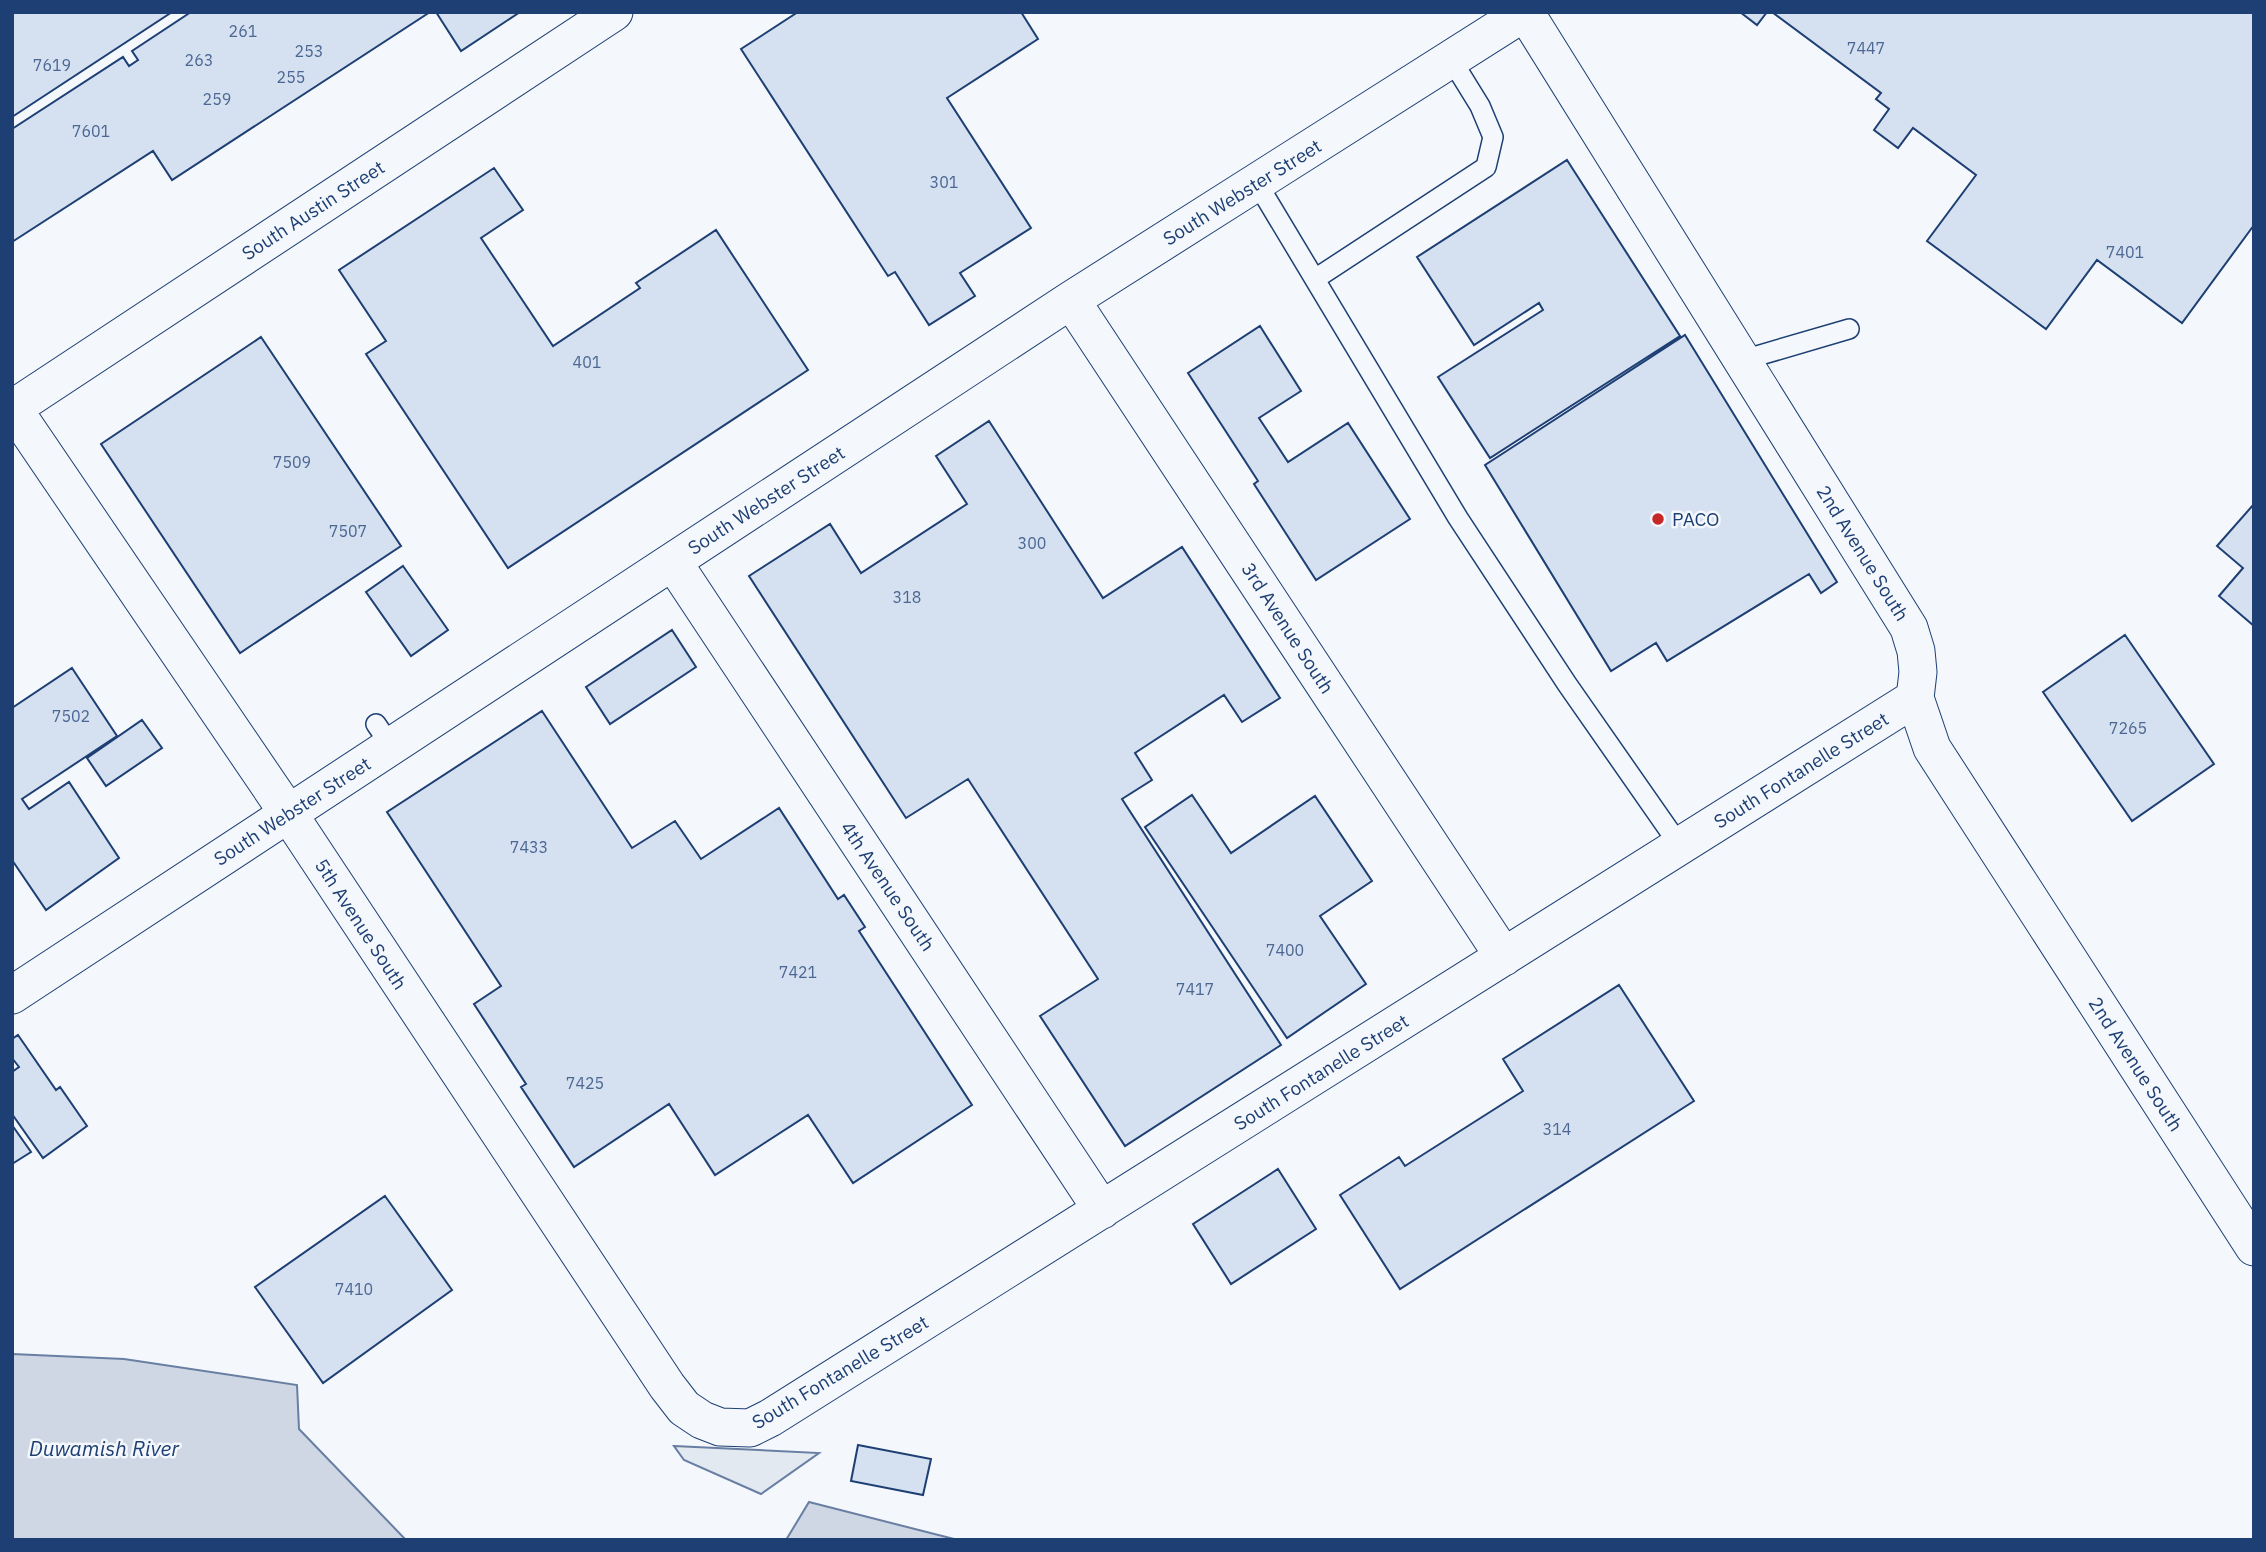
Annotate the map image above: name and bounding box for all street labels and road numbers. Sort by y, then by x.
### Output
street label: South Webster Street [1158,134,1326,250]
street label: South Austin Street [237,155,389,265]
street label: South Webster Street [683,440,849,560]
street label: 2nd Avenue South [1812,481,1914,625]
street label: 3rd Avenue South [1237,558,1339,698]
street label: South Fontanelle Street [1709,706,1893,834]
street label: South Webster Street [209,751,375,871]
street label: 4th Avenue South [836,817,940,955]
street label: 5th Avenue South [310,854,412,994]
street label: 2nd Avenue South [2084,992,2188,1136]
street label: South Fontanelle Street [1229,1008,1413,1136]
street label: South Fontanelle Street [748,1310,932,1434]

